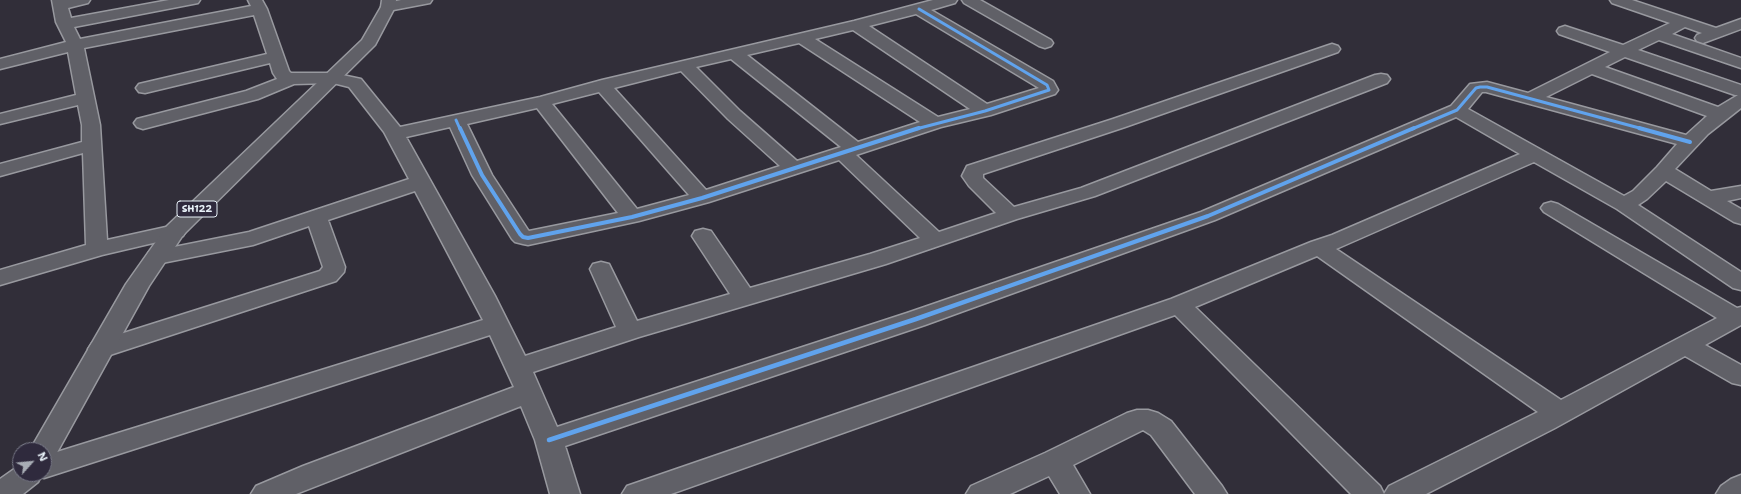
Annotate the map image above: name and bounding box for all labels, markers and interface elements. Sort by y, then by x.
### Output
road number: SH122 [177,201,217,217]
north arrow [12,442,52,482]
text: N [34,449,51,464]

